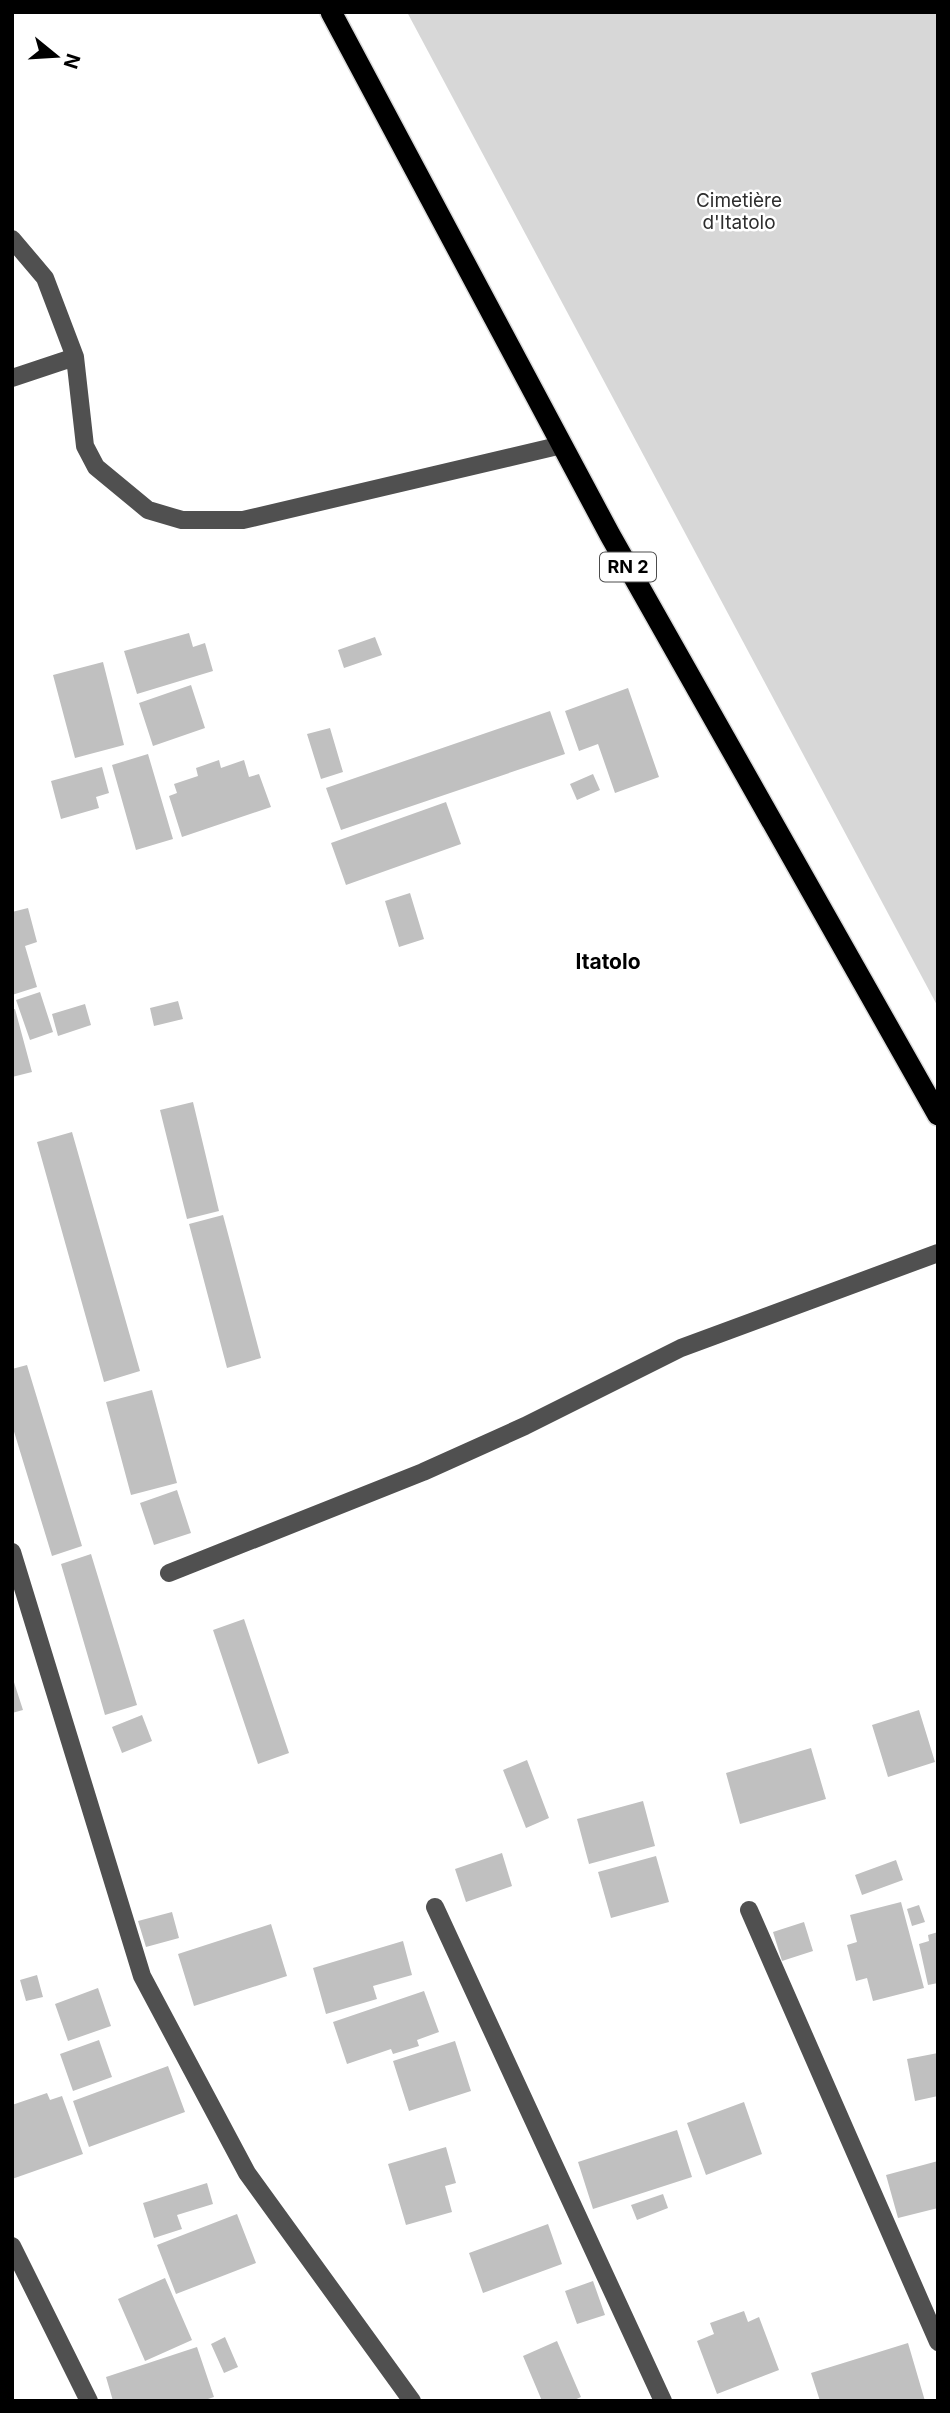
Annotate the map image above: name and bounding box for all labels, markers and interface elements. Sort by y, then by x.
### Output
north arrow [21,21,91,91]
text: N [59,51,85,72]
park label: Cimetière d'Itatolo [696,189,782,234]
road number: RN 2 [600,552,656,582]
district label: Itatolo [575,949,641,974]

